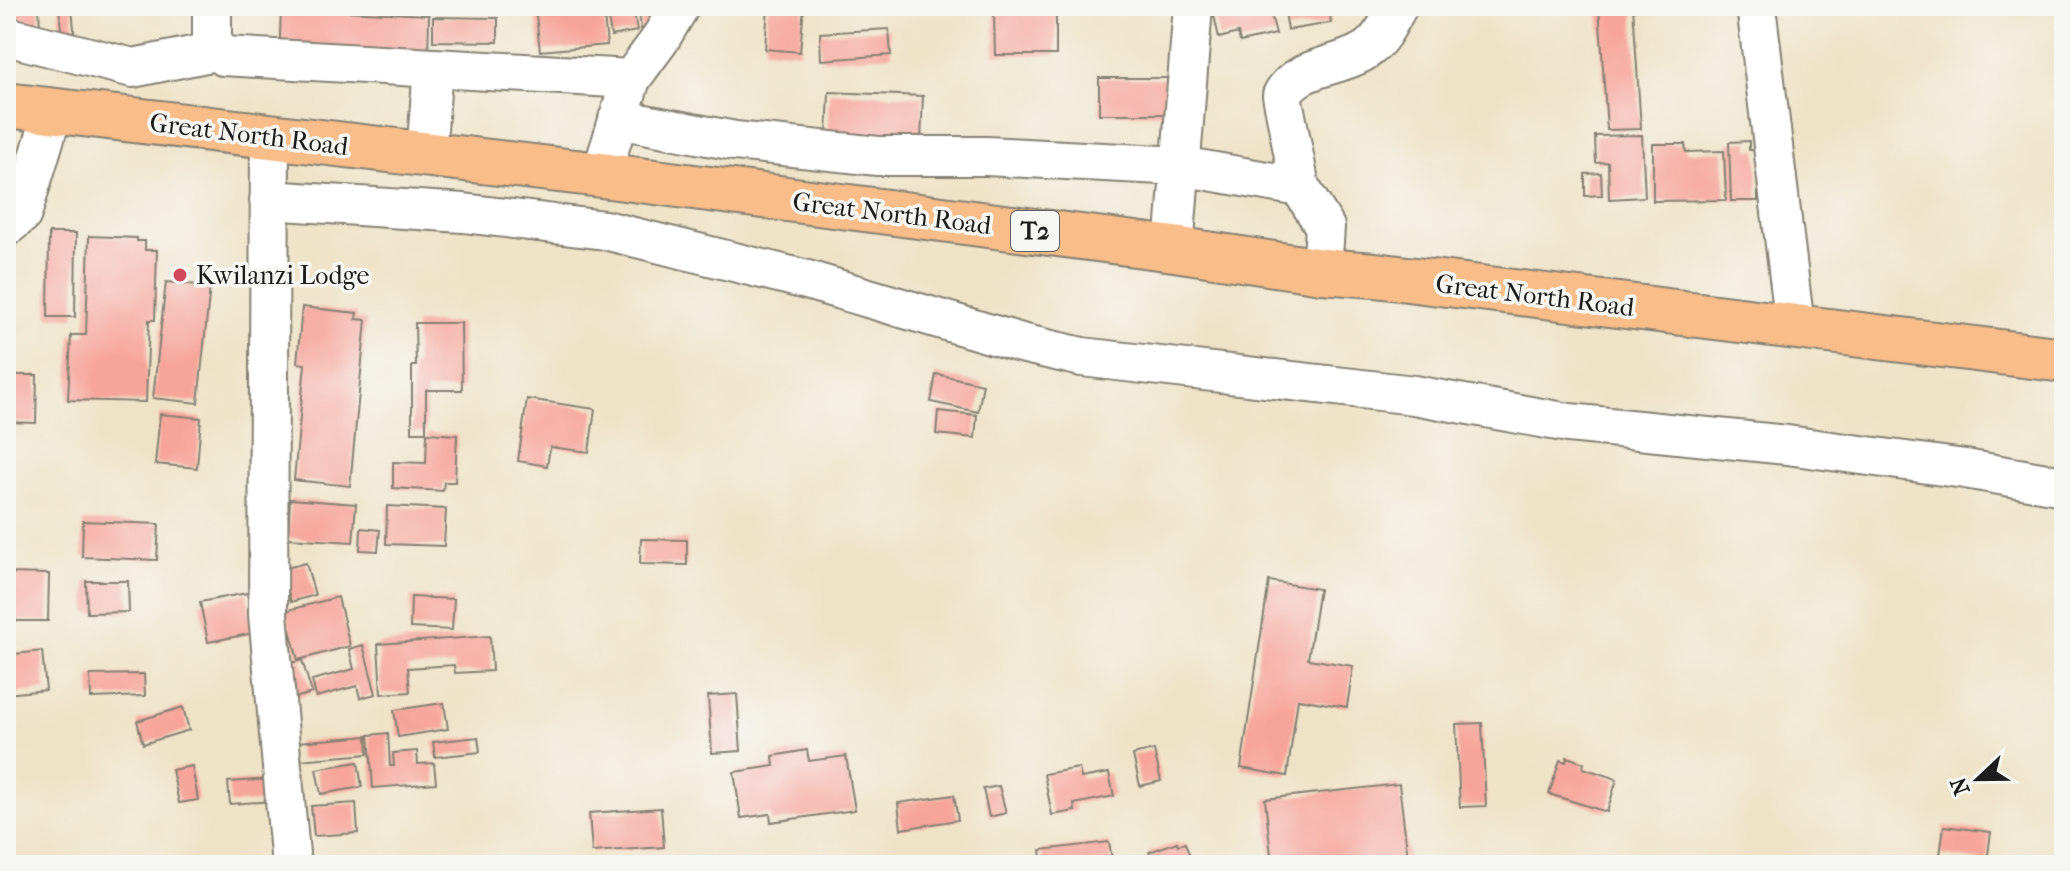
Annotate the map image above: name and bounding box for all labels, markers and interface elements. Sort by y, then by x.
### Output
street label: Great North Road [148,107,351,162]
street label: Great North Road [791,186,994,241]
road number: T2 [1011,211,1059,251]
place label: Kwilanzi Lodge [196,260,369,291]
marker: Kwilanzi Lodge [171,266,189,284]
street label: Great North Road [1434,268,1637,323]
north arrow [1938,739,2018,819]
text: N [1945,773,1976,799]

